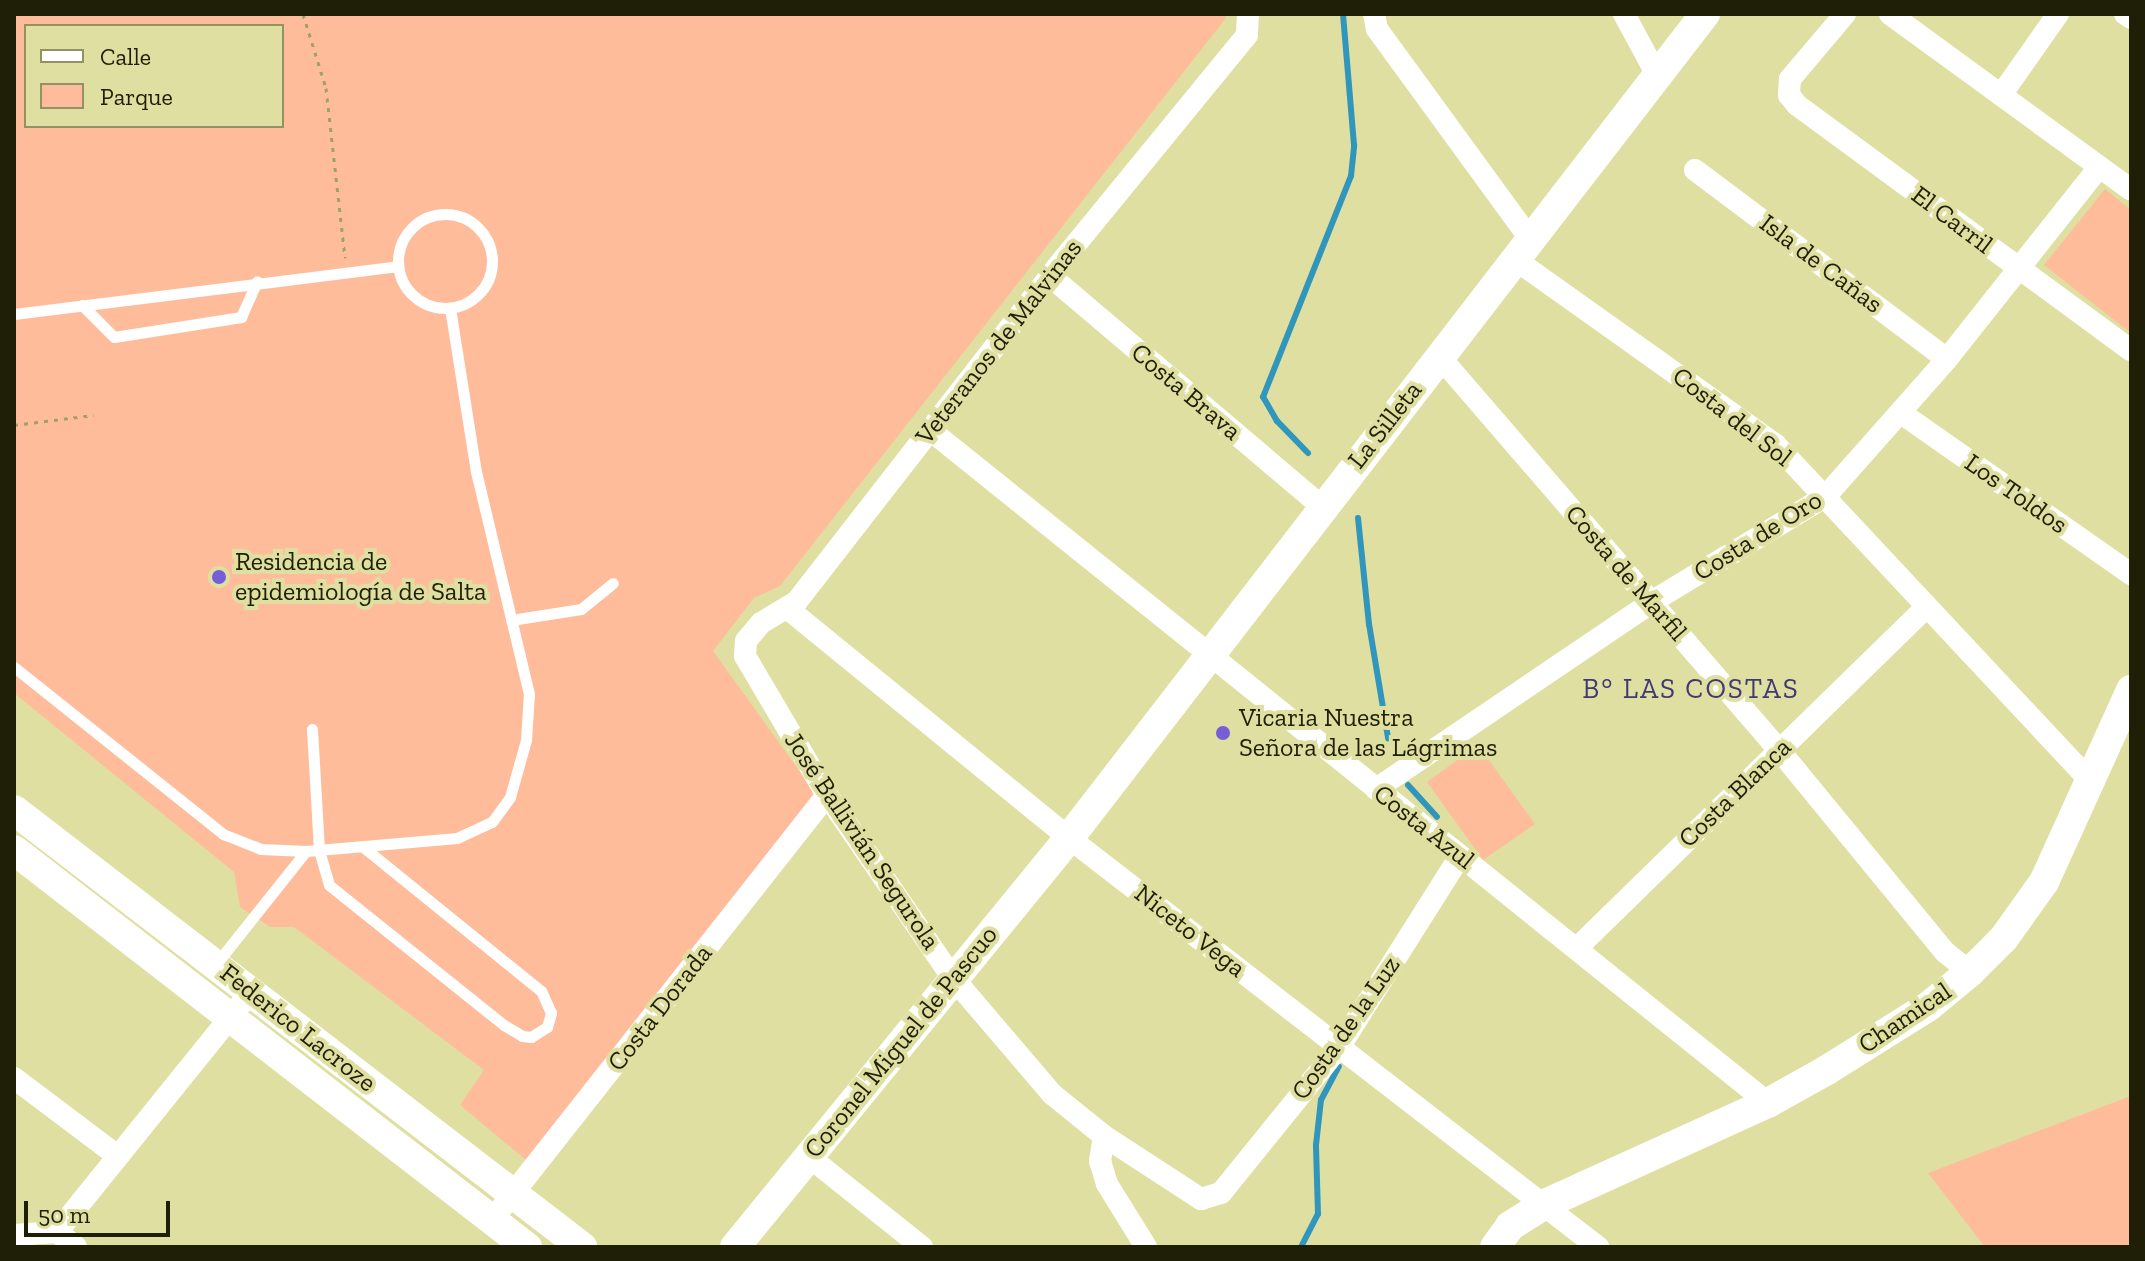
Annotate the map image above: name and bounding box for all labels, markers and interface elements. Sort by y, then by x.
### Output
legend [24,24,284,128]
text: Calle [100,42,151,71]
text: Parque [100,82,173,111]
street label: El Carril [1905,179,1999,261]
street label: Isla de Cañas [1753,208,1889,320]
street label: Veteranos de Malvinas [909,233,1089,451]
street label: Costa Brava [1125,337,1247,447]
street label: Costa del Sol [1666,361,1798,473]
street label: La Silleta [1341,375,1429,475]
street label: Los Toldos [1959,447,2073,541]
street label: Costa de Oro [1688,484,1828,588]
street label: Costa de Marfil [1558,499,1694,647]
place label: Residencia de epidemiología de Salta [235,546,487,608]
marker: Residencia de epidemiología de Salta [210,568,228,586]
district label: B° LAS COSTAS [1582,672,1800,706]
place label: Vicaria Nuestra Señora de las Lágrimas [1239,702,1497,764]
marker: Vicaria Nuestra Señora de las Lágrimas [1214,724,1232,742]
street label: José Ballivián Segurola [778,726,946,956]
street label: Costa Blanca [1672,732,1798,854]
street label: Costa Azul [1367,778,1481,876]
street label: Niceto Vega [1128,878,1252,984]
street label: Coronel Miguel de Pascuo [798,920,1004,1164]
street label: Costa Dorada [601,939,719,1077]
street label: Costa de la Luz [1285,950,1407,1106]
street label: Federico Lacroze [214,957,382,1099]
street label: Chamical [1853,976,1957,1060]
scale bar [28,1185,174,1235]
text: 50 m [38,1200,90,1229]

